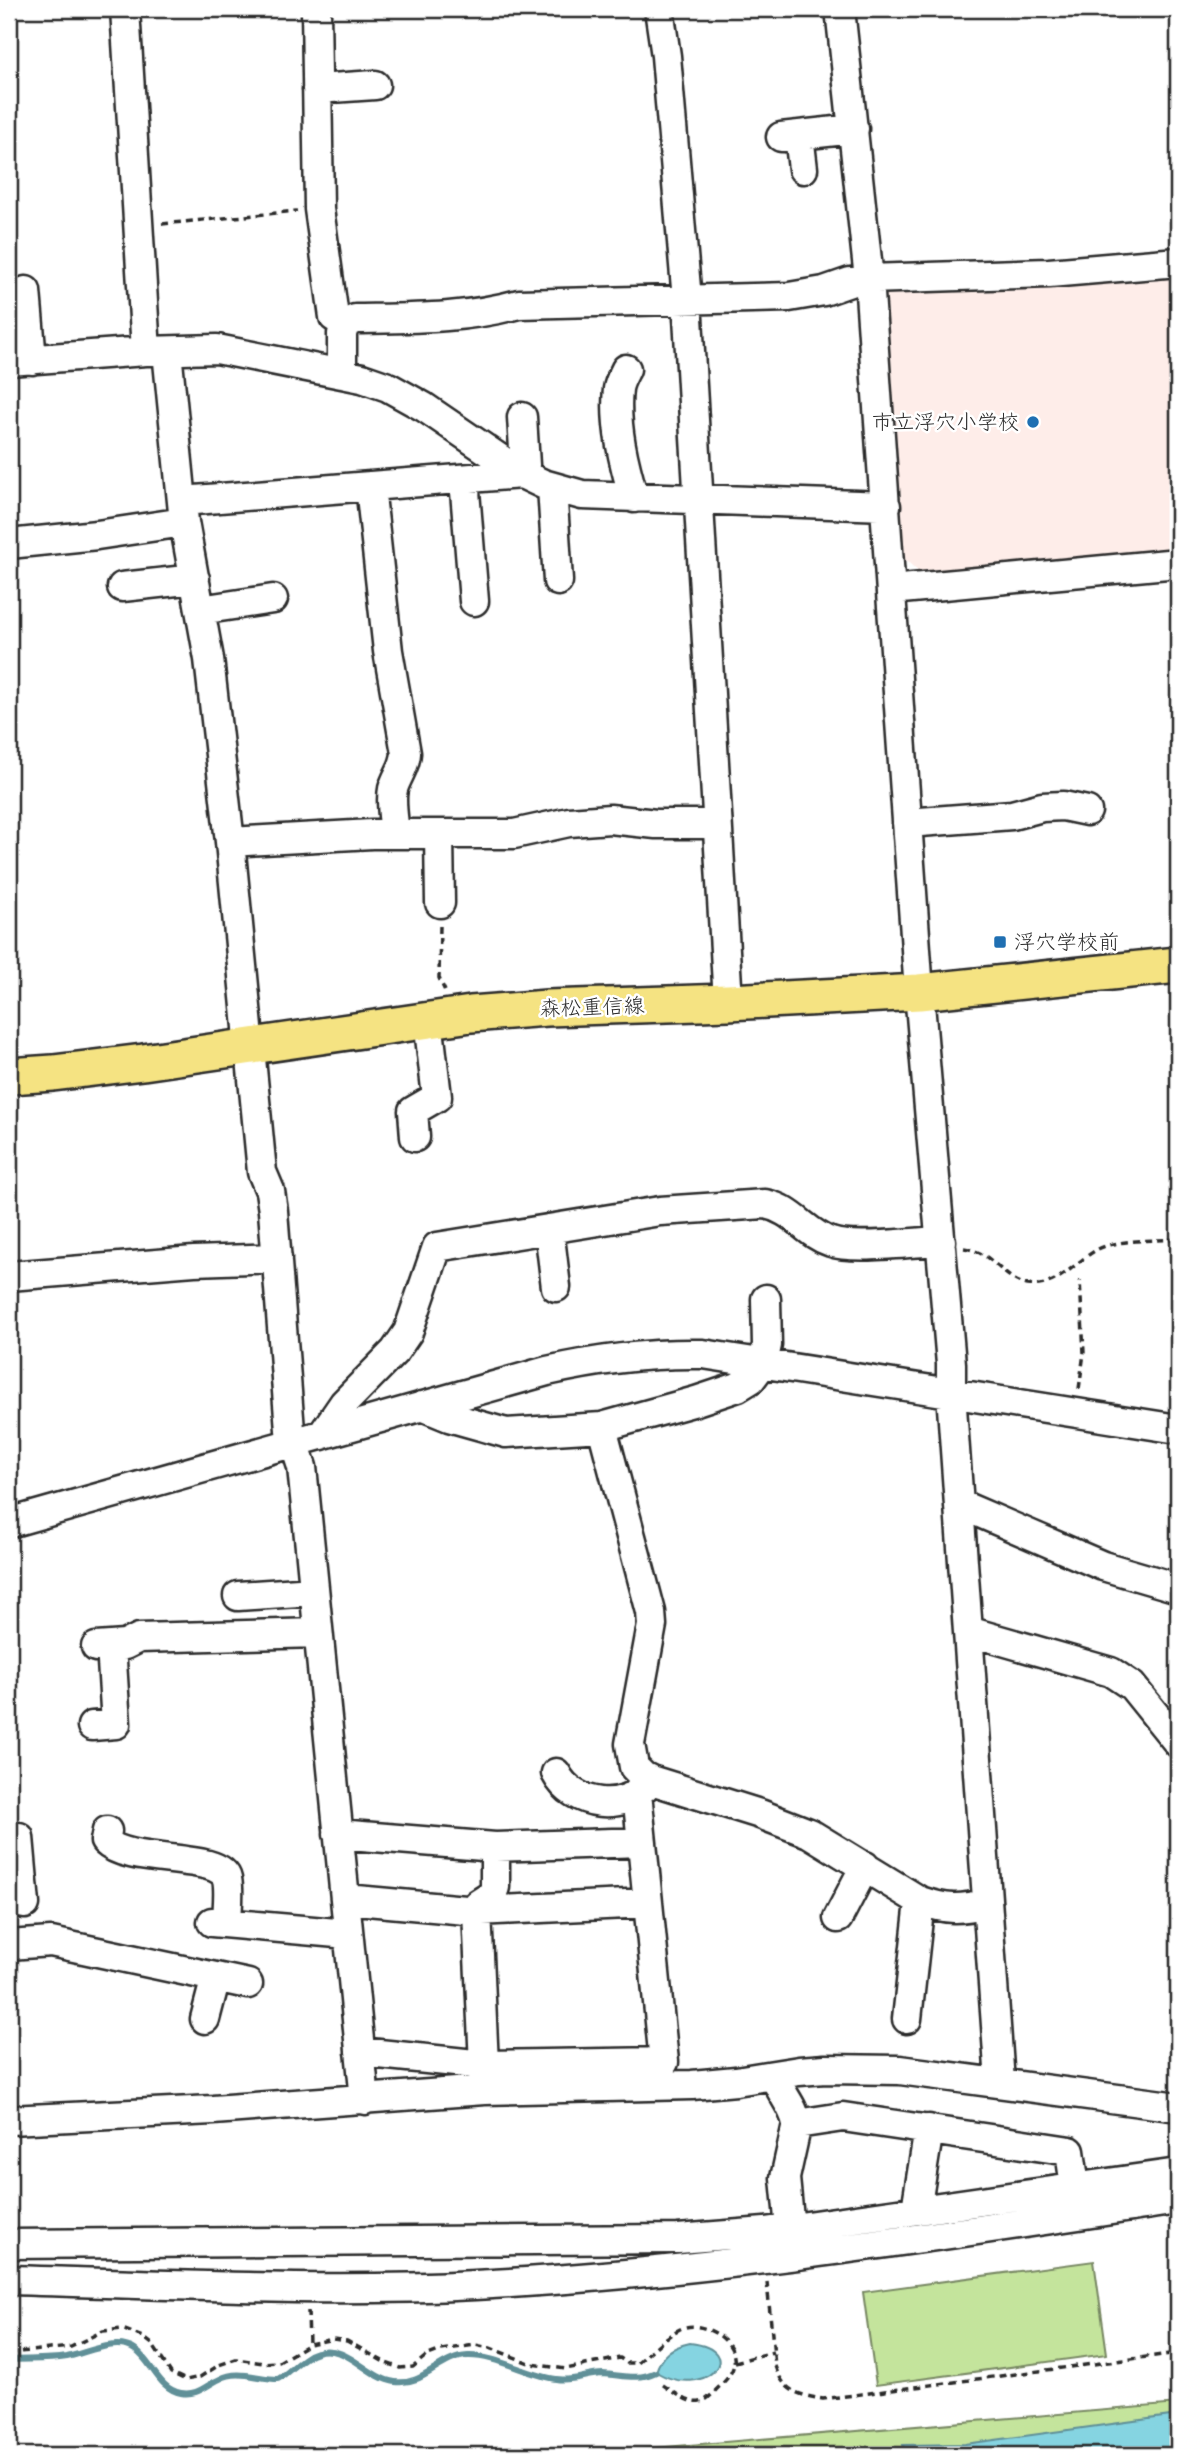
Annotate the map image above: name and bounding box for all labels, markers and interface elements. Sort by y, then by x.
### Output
place label: 市立浮穴小学校 [872,407,1019,440]
marker: 市立浮穴小学校 [1025,414,1041,430]
place label: 浮穴学校前 [1014,927,1119,960]
marker: 浮穴学校前 [992,934,1008,950]
street label: 森松重信線 [539,990,645,1027]

